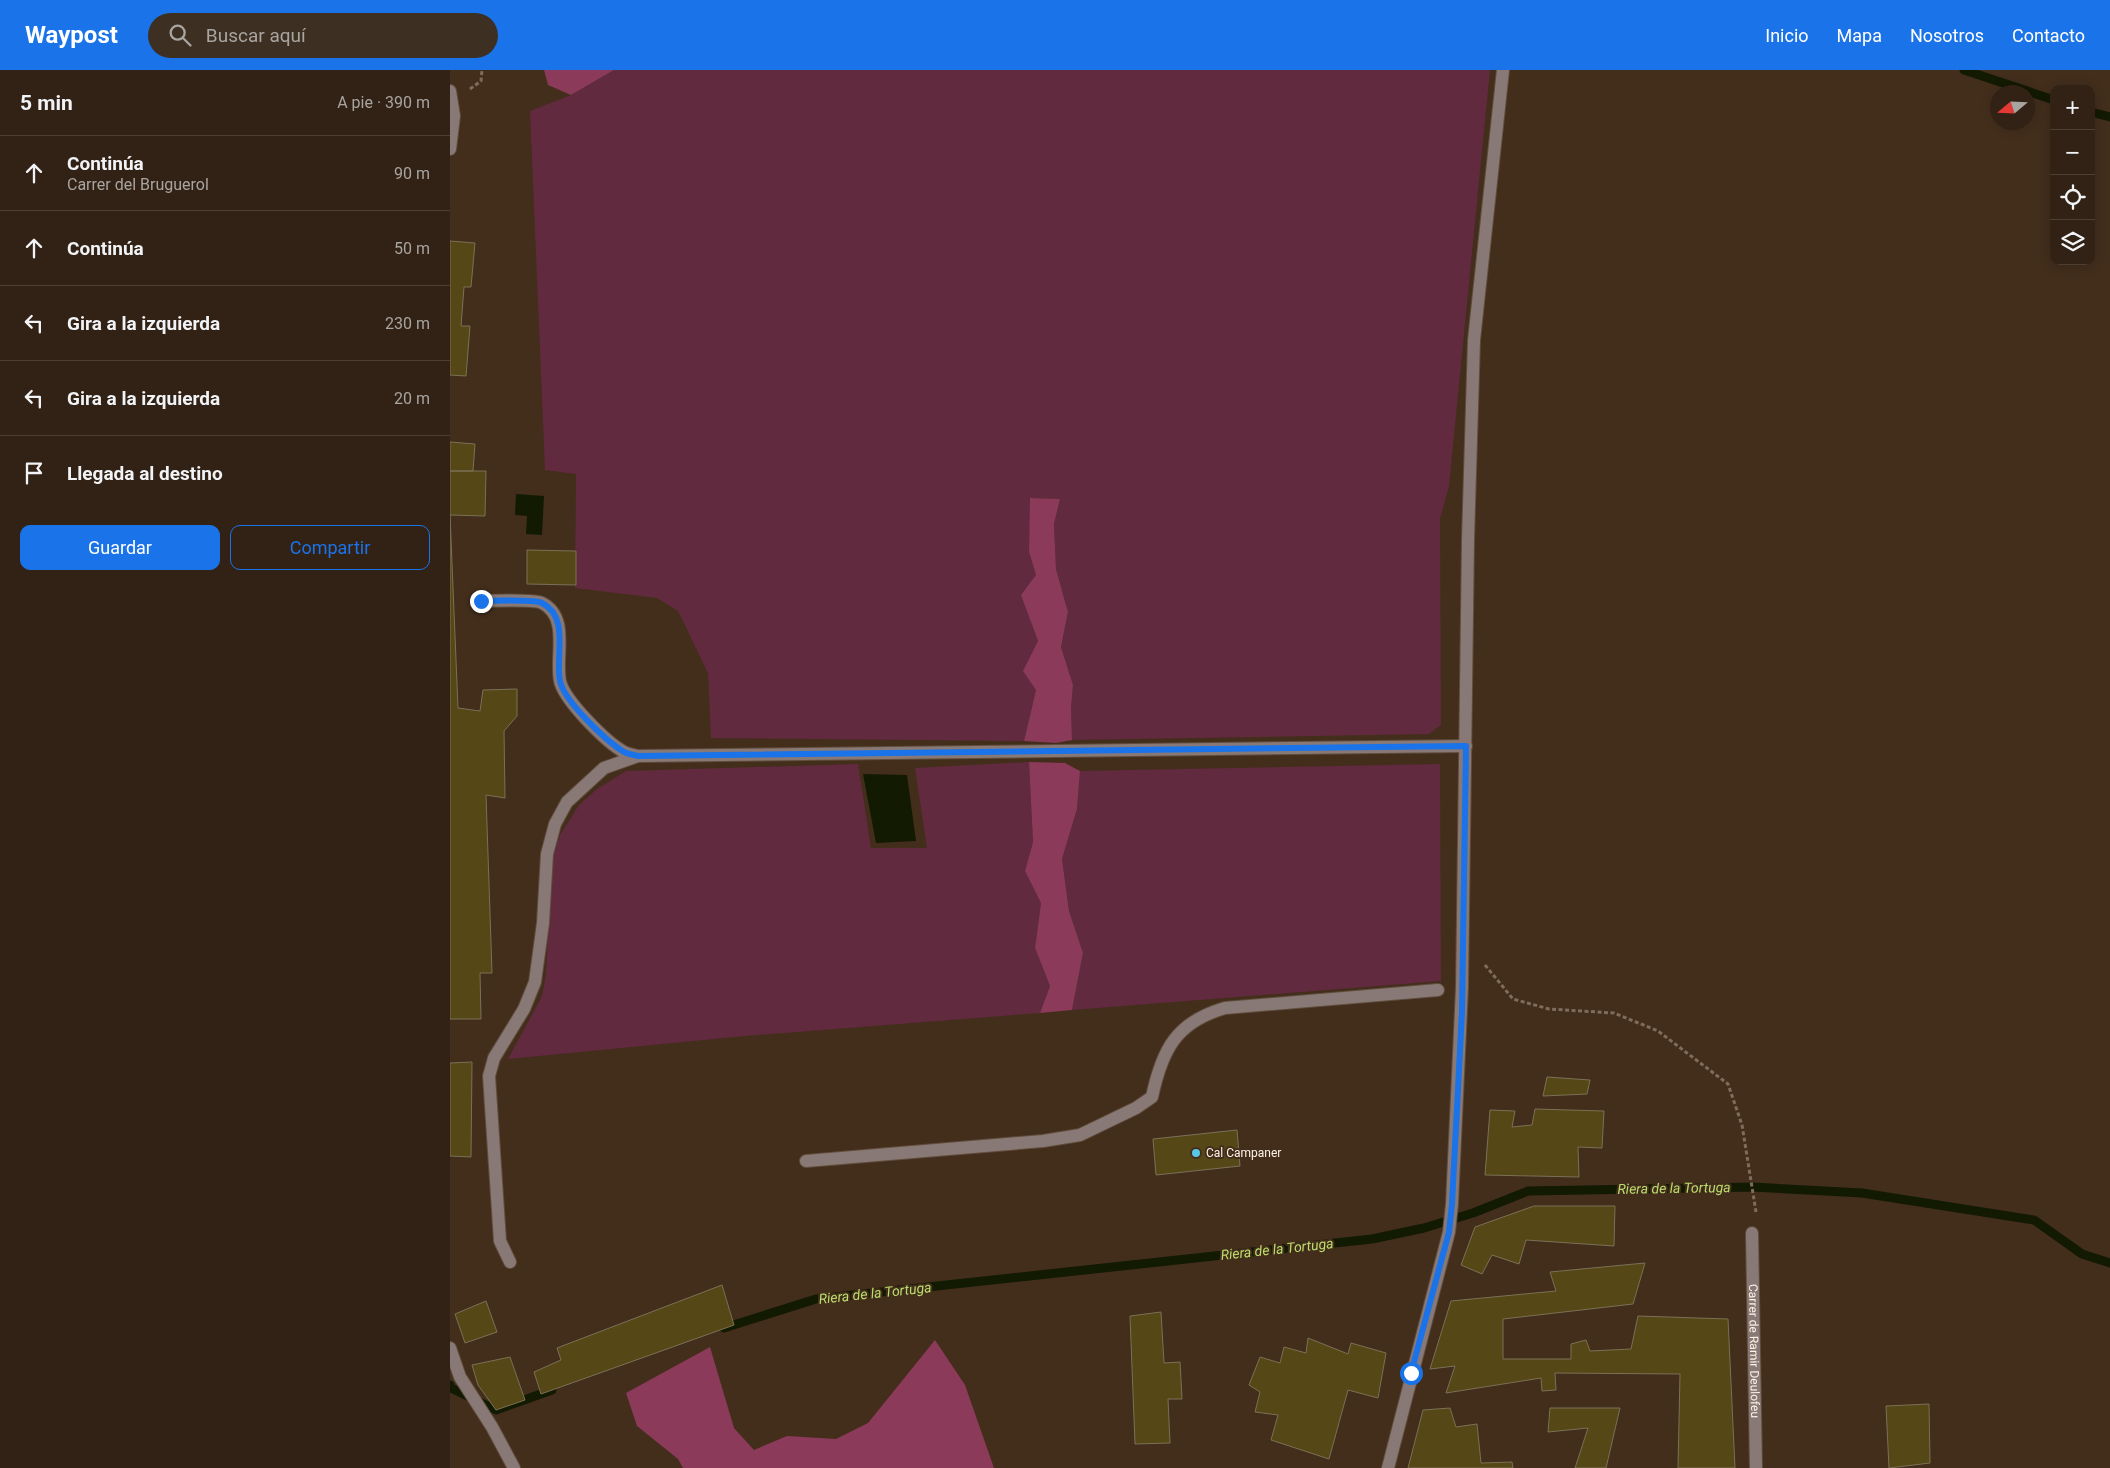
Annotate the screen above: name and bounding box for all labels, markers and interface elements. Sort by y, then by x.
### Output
search box [148,13,498,58]
text: Waypost [25,21,118,49]
icon: search [166,21,194,49]
text: Buscar aquí [206,24,306,47]
text: Inicio [1765,25,1809,46]
text: Mapa [1837,25,1882,46]
text: Nosotros [1910,25,1984,46]
text: Contacto [2012,25,2085,46]
north arrow [1990,85,2035,130]
map controls [2050,85,2095,265]
button: + [2050,85,2095,130]
text: 5 min [20,91,73,115]
text: A pie · 390 m [337,93,430,112]
button: − [2050,130,2095,175]
text: Continúa [67,152,144,175]
icon: ahead [20,159,48,187]
text: 90 m [394,164,430,183]
text: Carrer del Bruguerol [67,175,209,194]
button: locate [2050,175,2095,220]
button: layers [2050,220,2095,265]
icon: ahead [20,234,48,262]
text: Continúa [67,237,144,260]
text: 50 m [394,239,430,258]
icon: left [20,309,48,337]
text: Gira a la izquierda [67,312,220,335]
text: 230 m [385,314,430,333]
icon: left [20,384,48,412]
text: Gira a la izquierda [67,387,220,410]
text: 20 m [394,389,430,408]
icon: arrive [20,459,48,487]
text: Llegada al destino [67,462,223,485]
button: Guardar [20,525,220,570]
button: Compartir [230,525,430,570]
route end [470,590,493,613]
place label: Cal Campaner [1206,1146,1281,1160]
marker: Cal Campaner [1190,1147,1202,1159]
water label: Riera de la Tortuga [1617,1179,1731,1197]
water label: Riera de la Tortuga [1220,1235,1334,1263]
water label: Riera de la Tortuga [818,1279,932,1307]
street label: Carrer de Ramir Deulofeu [1746,1284,1762,1418]
route start [1400,1362,1423,1385]

